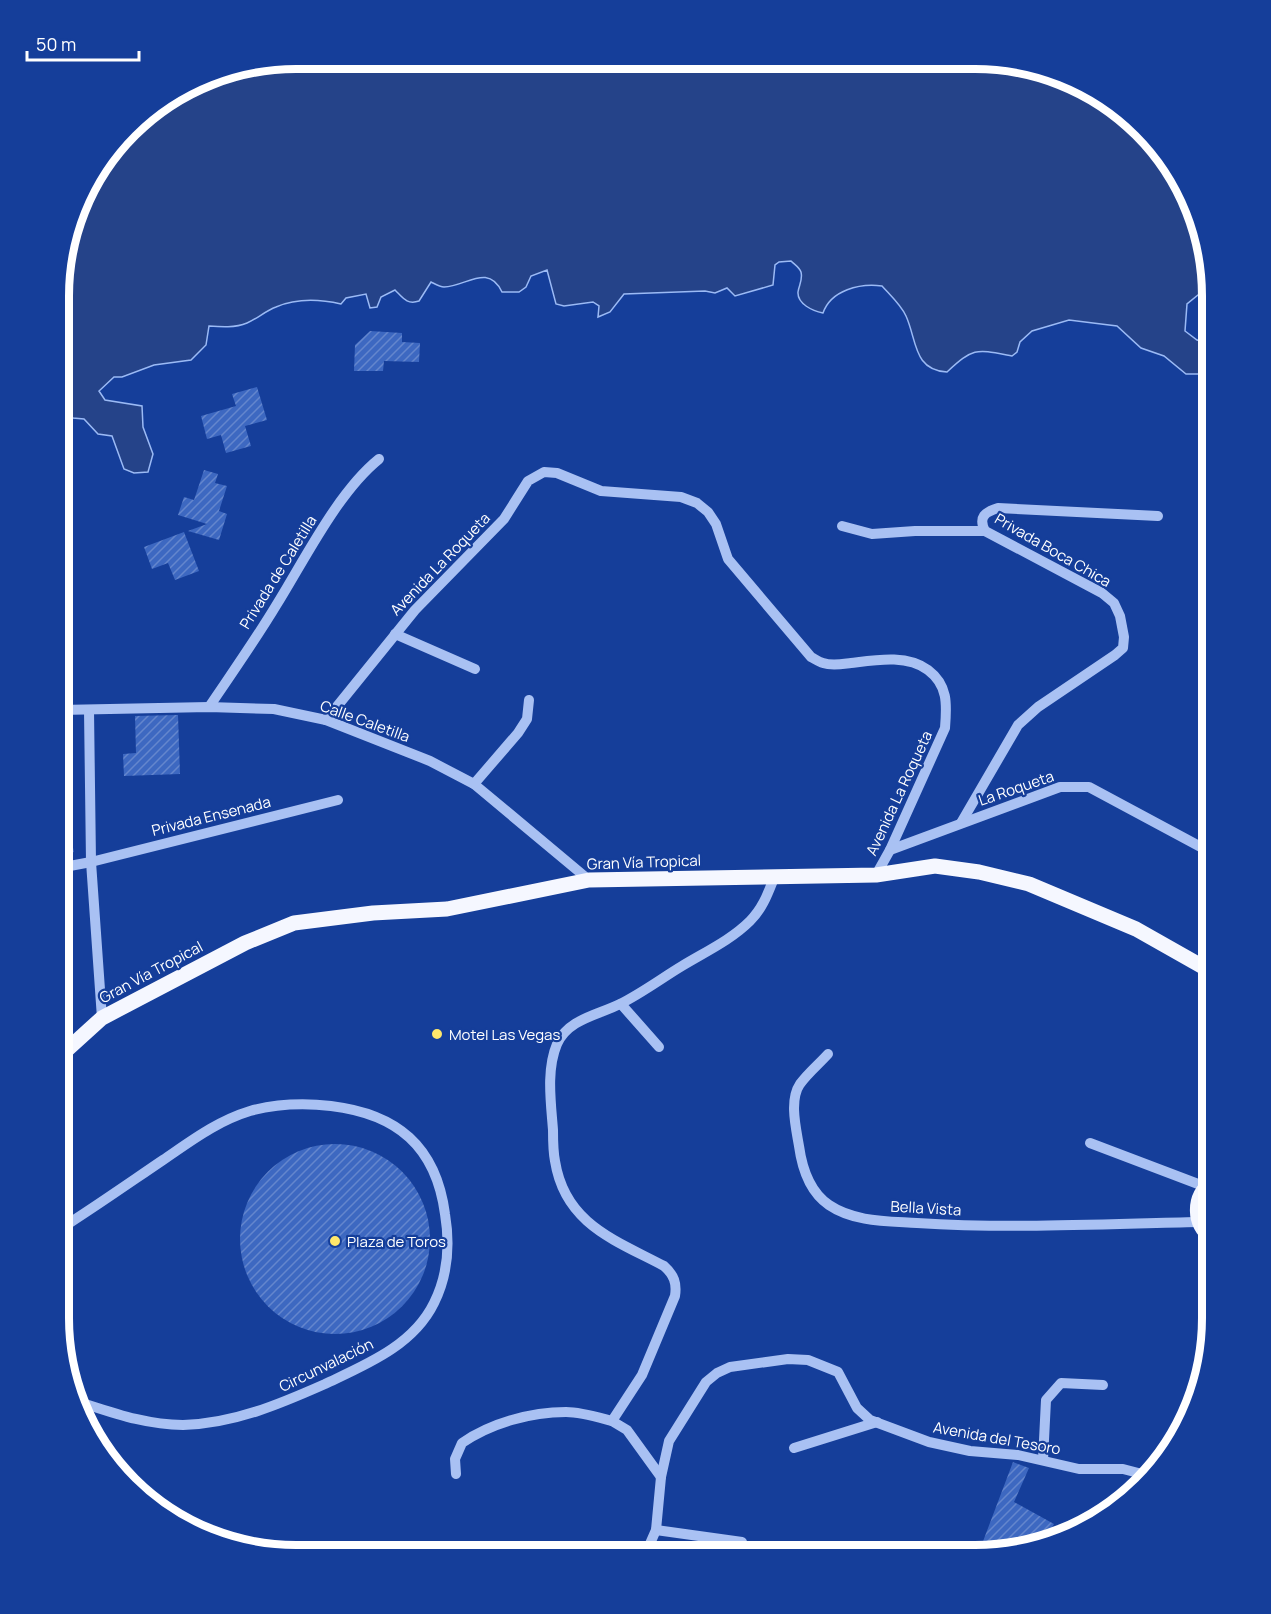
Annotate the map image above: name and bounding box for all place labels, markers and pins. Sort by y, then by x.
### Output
place label: Motel Las Vegas [449,1024,560,1045]
marker: Motel Las Vegas [430,1027,444,1041]
place label: Plaza de Toros [347,1231,446,1252]
marker: Plaza de Toros [328,1234,342,1248]

